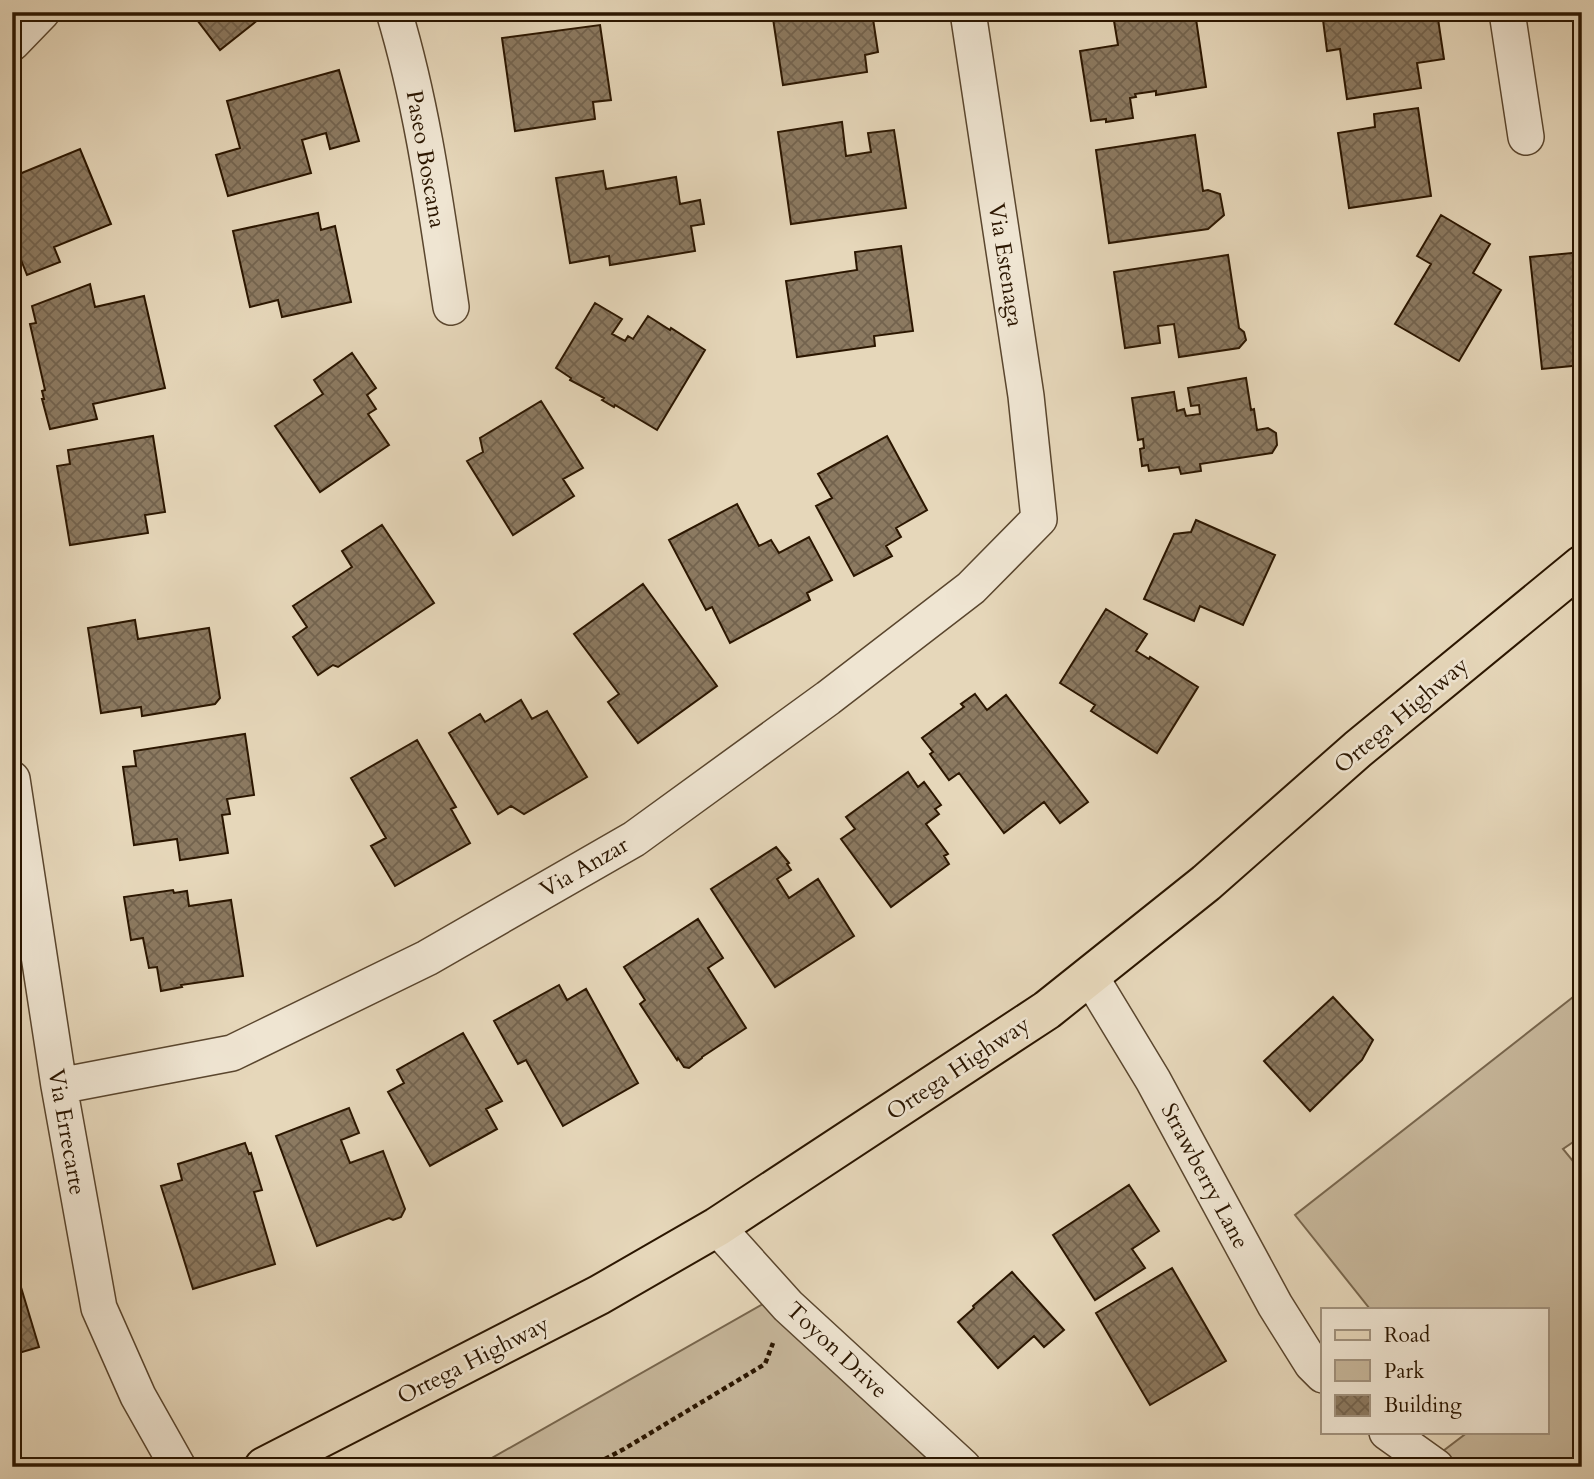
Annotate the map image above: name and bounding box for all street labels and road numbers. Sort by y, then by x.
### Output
street label: Paseo Boscana [399,88,453,230]
street label: Via Estenaga [981,201,1031,329]
street label: Ortega Highway [1327,650,1475,780]
street label: Via Anzar [534,829,635,905]
street label: Ortega Highway [880,1009,1036,1127]
street label: Via Errecarte [41,1067,93,1197]
street label: Strawberry Lane [1154,1098,1256,1254]
street label: Toyon Drive [779,1295,895,1405]
street label: Ortega Highway [392,1308,554,1412]

